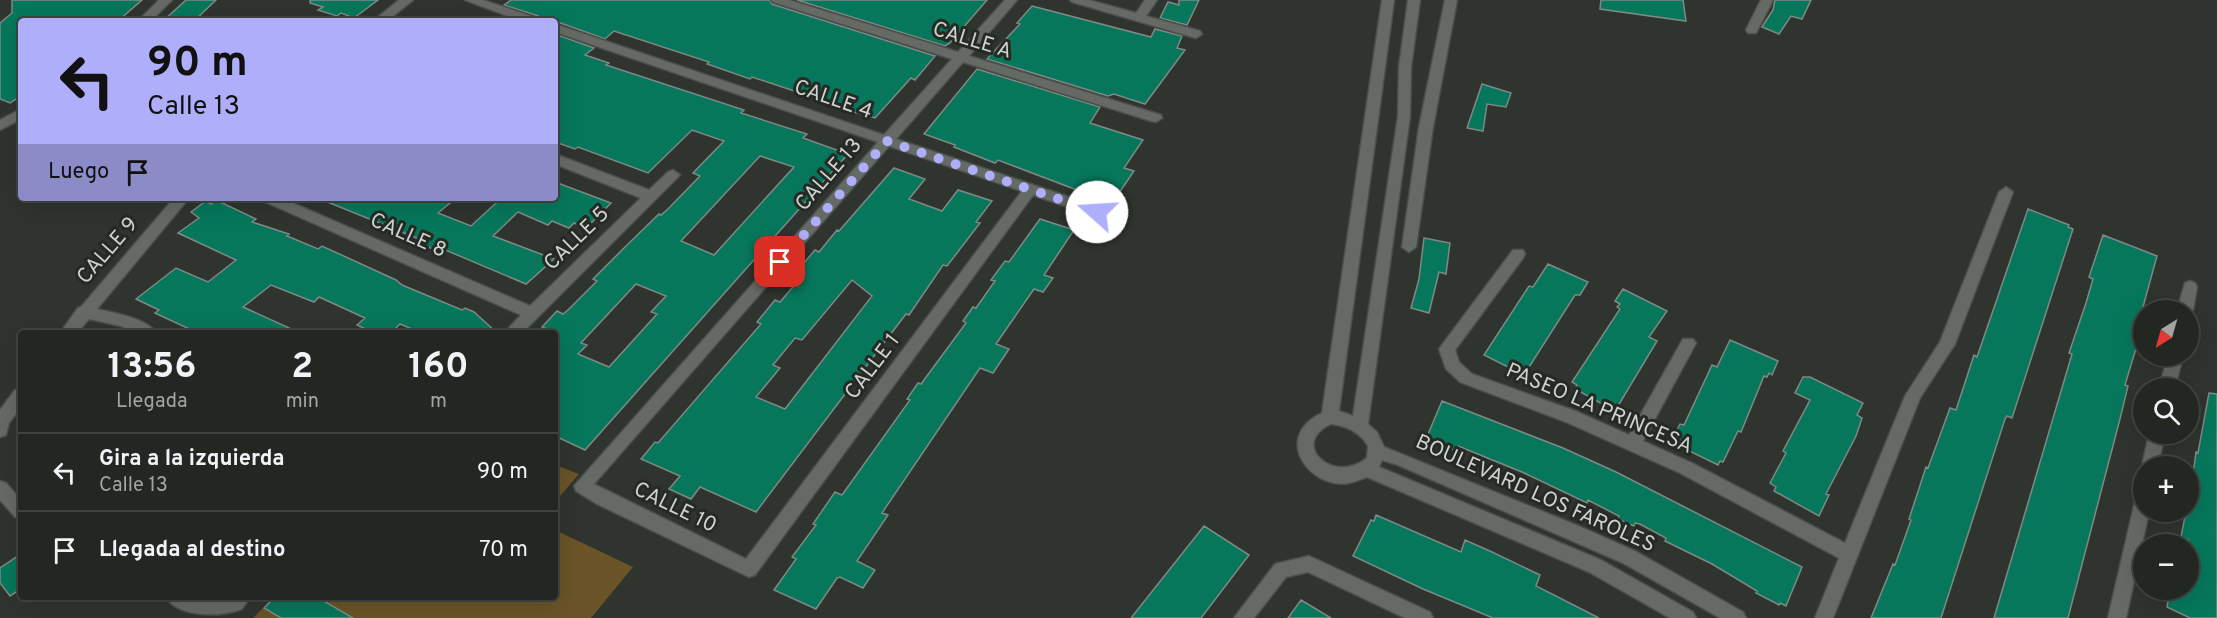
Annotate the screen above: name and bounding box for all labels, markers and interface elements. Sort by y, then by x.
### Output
street label: CALLE A [929,16,1015,66]
text: 90 m [147,38,248,91]
icon: left [48,42,126,120]
street label: CALLE 4 [790,74,876,126]
text: Calle 13 [147,90,240,124]
street label: CALLE 13 [790,133,868,217]
icon: arrive [121,156,154,189]
text: Luego [48,159,109,186]
position arrow [1065,180,1129,244]
street label: CALLE 5 [538,201,616,277]
street label: CALLE 8 [366,207,450,265]
street label: CALLE 9 [71,212,145,290]
pin [754,236,805,287]
icon: arrive [763,245,796,278]
north arrow [2133,300,2199,366]
map controls [2133,300,2199,600]
street label: CALLE 1 [839,329,907,405]
text: 13:56 [107,345,196,391]
text: 2 [291,345,313,391]
text: 160 [408,345,469,391]
street label: PASEO LA PRINCESA [1502,357,1696,461]
button: search [2133,378,2199,444]
text: Llegada [116,389,188,415]
text: min [286,389,319,415]
text: m [430,389,447,415]
street label: BOULEVARD LOS FAROLES [1411,429,1659,559]
text: Gira a la izquierda [99,446,285,473]
icon: left [48,456,81,489]
button: + [2133,456,2199,522]
text: 90 m [477,459,528,486]
text: Calle 13 [99,473,168,499]
street label: CALLE 10 [629,476,721,540]
icon: arrive [48,534,81,567]
button: − [2133,534,2199,600]
text: Llegada al destino [99,537,285,564]
text: 70 m [479,537,528,564]

